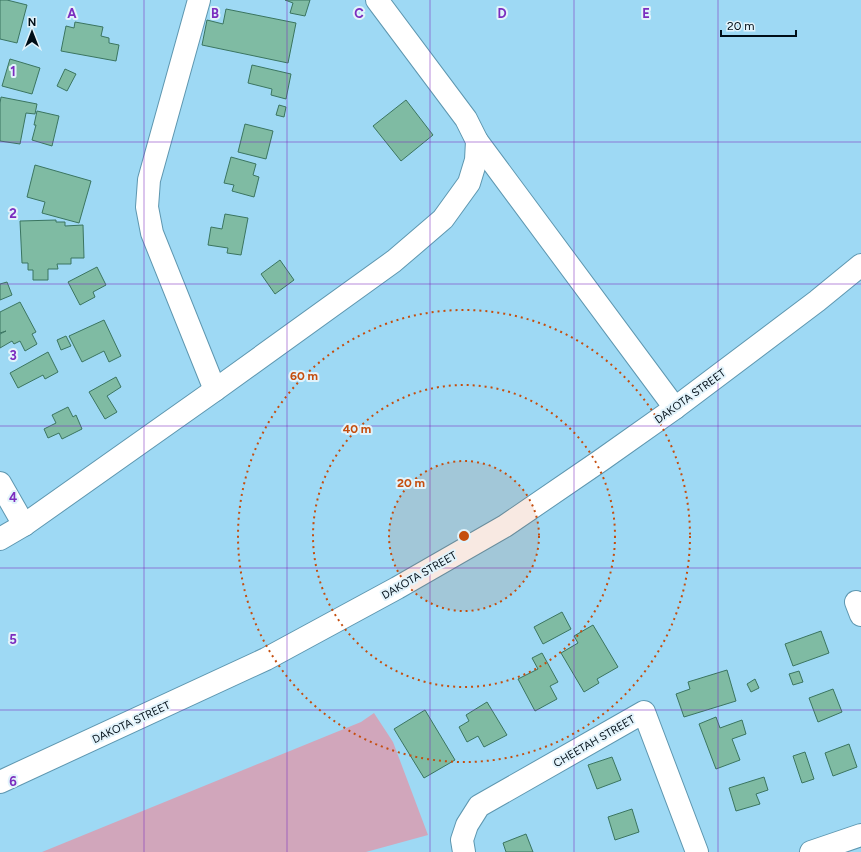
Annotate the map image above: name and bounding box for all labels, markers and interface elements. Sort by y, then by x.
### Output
text: A [67,6,77,21]
text: B [211,6,219,21]
text: C [354,6,364,21]
text: D [497,6,507,21]
text: E [642,6,650,21]
north arrow [12,12,52,52]
scale bar [721,12,796,38]
text: N [28,16,36,29]
text: 20 m [727,19,755,33]
text: 1 [10,64,16,79]
text: 2 [9,206,17,221]
text: 3 [9,348,17,363]
street label: DAKOTA STREET [652,366,728,426]
text: 60 m [290,369,318,383]
text: 40 m [343,422,371,436]
text: 20 m [397,476,425,490]
text: 4 [9,490,17,505]
centre of rings [457,529,471,543]
street label: DAKOTA STREET [379,549,459,602]
text: 5 [9,632,17,647]
street label: DAKOTA STREET [90,699,172,746]
street label: CHEETAH STREET [551,713,637,770]
text: 6 [9,774,17,789]

